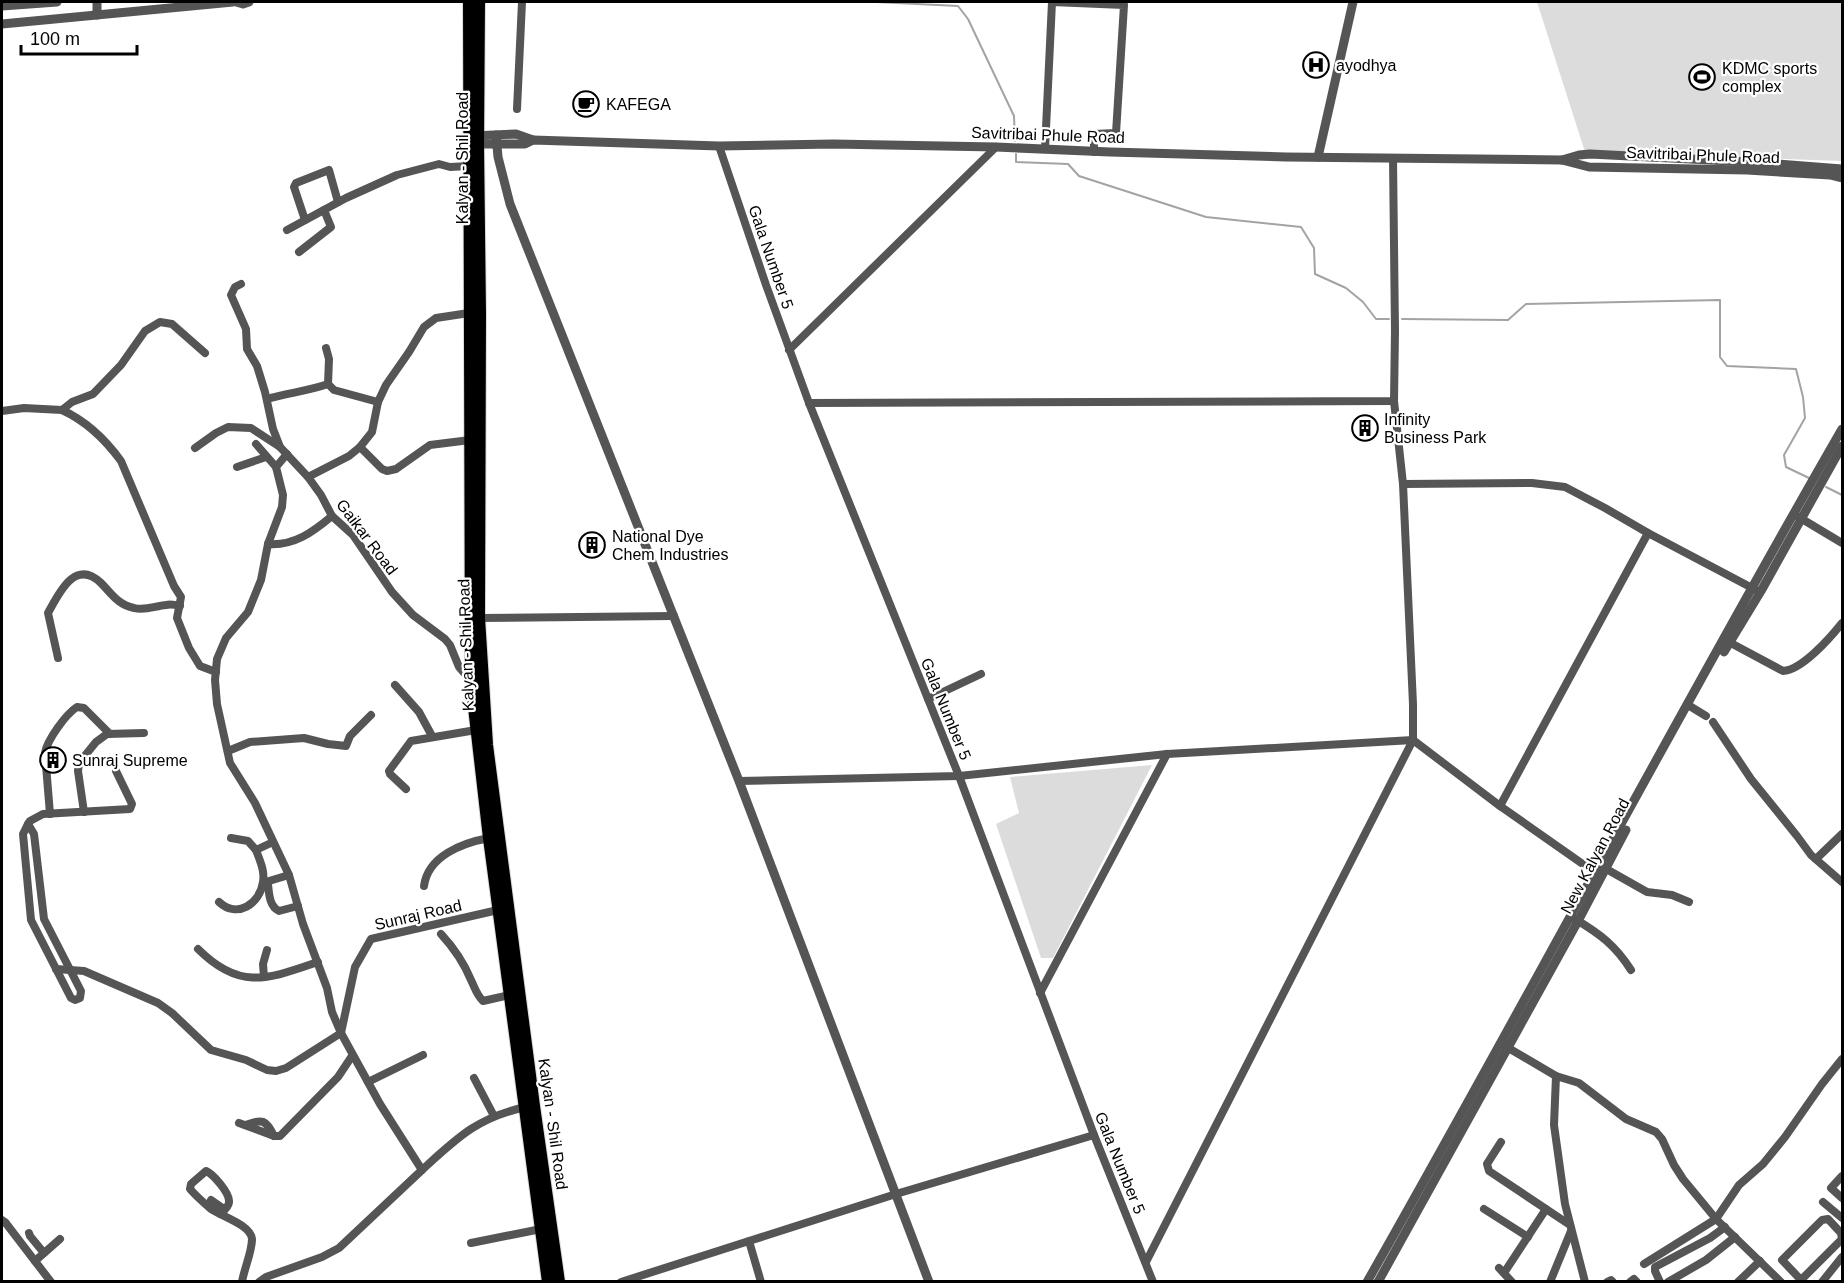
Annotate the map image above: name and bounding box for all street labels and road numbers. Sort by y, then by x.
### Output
street label: Kalyan - Shil Road [454,92,471,224]
street label: Savitribai Phule Road [971,124,1125,146]
street label: Savitribai Phule Road [1626,144,1780,166]
street label: Gala Number 5 [745,203,797,311]
street label: Gaikar Road [333,496,401,578]
street label: Kalyan - Shil Road [455,578,477,712]
street label: Gala Number 5 [918,656,974,763]
street label: New Kalyan Road [1557,795,1633,917]
street label: Sunraj Road [373,897,463,933]
street label: Kalyan - Shil Road [535,1057,571,1191]
street label: Gala Number 5 [1092,1110,1148,1217]

